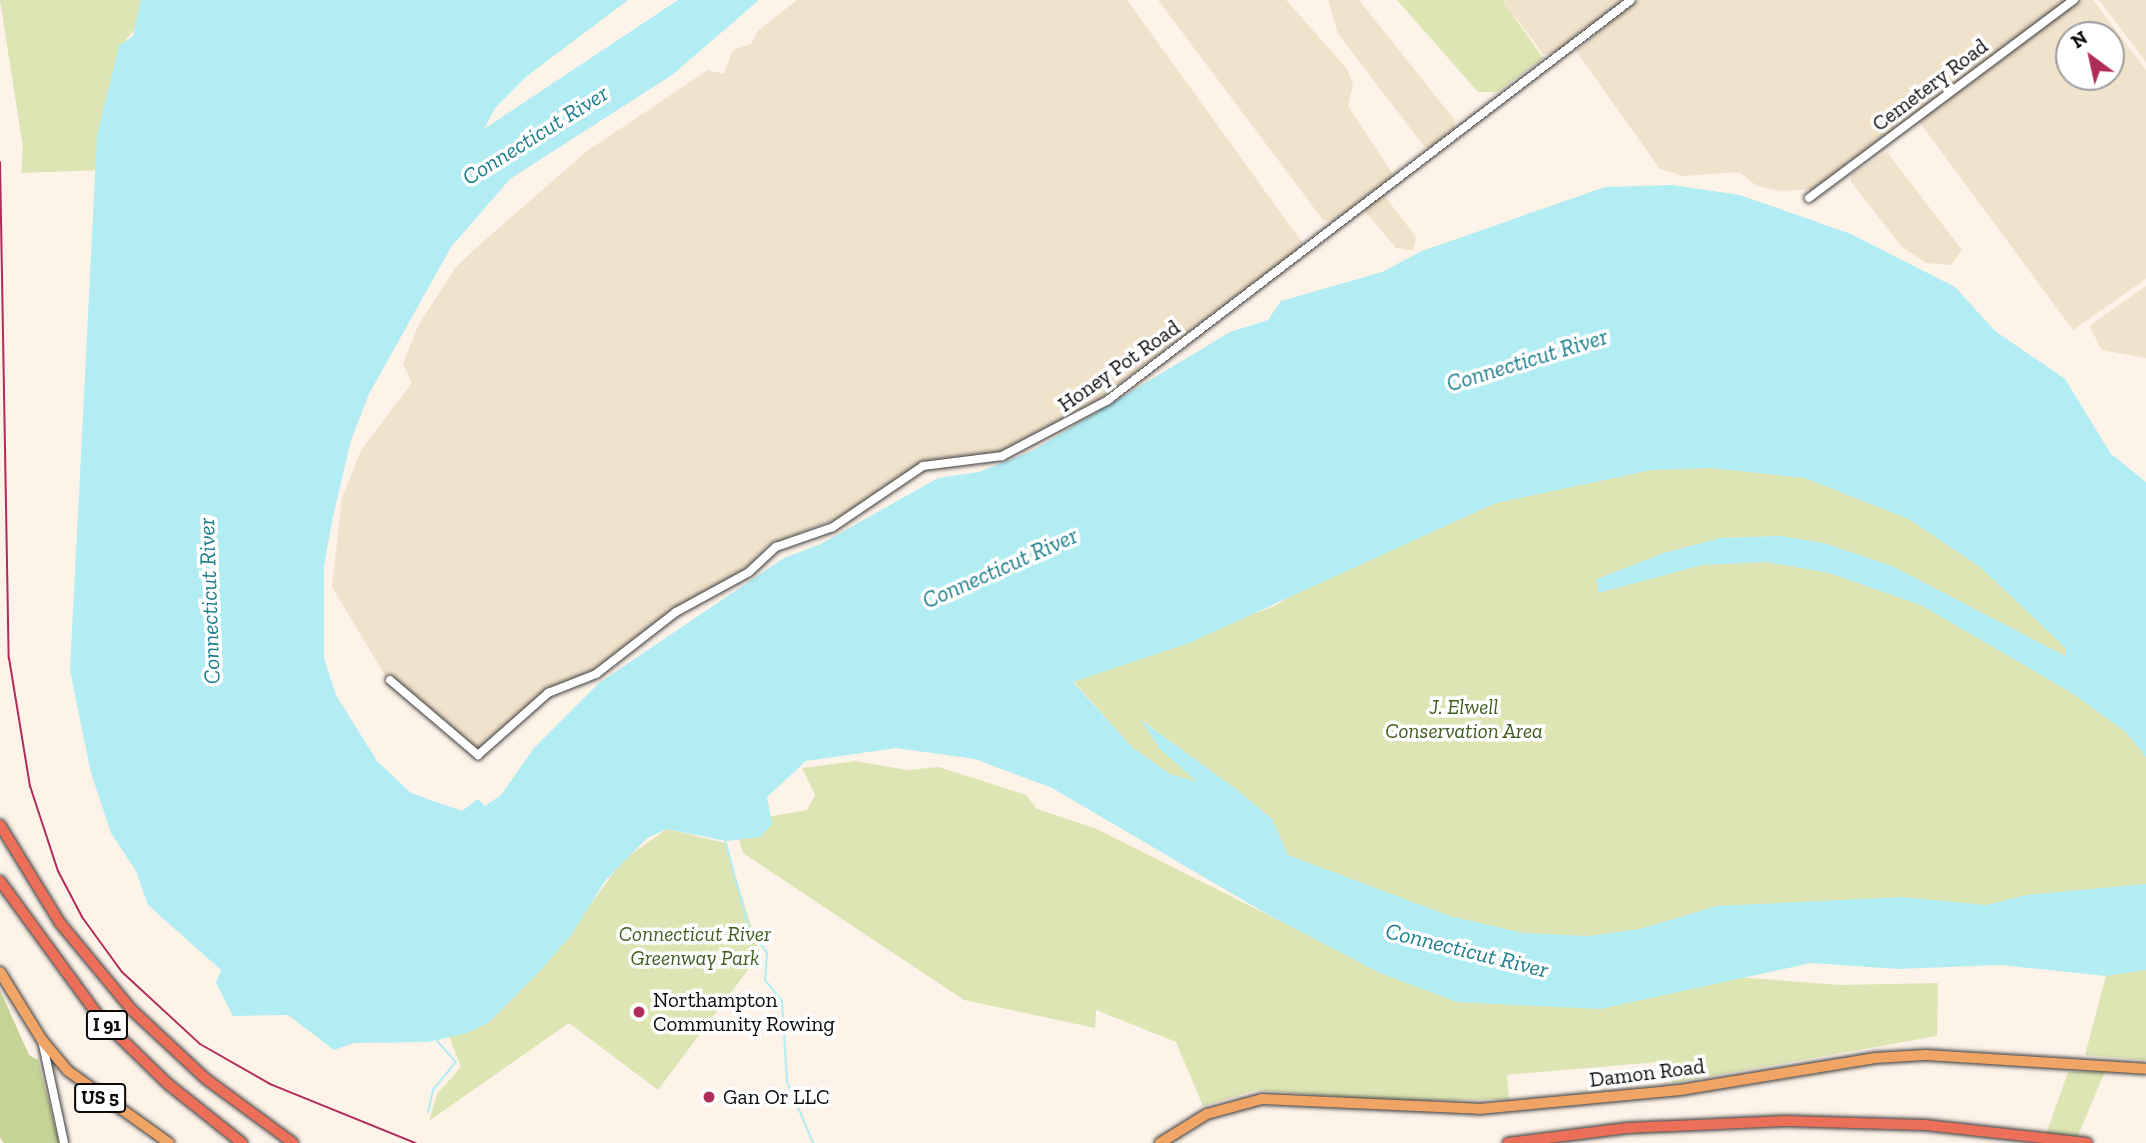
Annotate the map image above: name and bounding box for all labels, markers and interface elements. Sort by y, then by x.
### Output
north arrow [2055,21,2125,91]
text: N [2067,26,2092,53]
street label: Cemetery Road [1867,33,1993,137]
water label: Connecticut River [457,79,613,191]
street label: Honey Pot Road [1053,315,1185,417]
water label: Connecticut River [1443,322,1611,398]
water label: Connecticut River [192,517,226,685]
water label: Connecticut River [918,521,1082,615]
park label: J. Elwell Conservation Area [1385,694,1543,744]
water label: Connecticut River [1383,916,1551,984]
park label: Connecticut River Greenway Park [619,921,771,971]
place label: Northampton Community Rowing [653,987,835,1037]
marker: Northampton Community Rowing [631,1004,647,1020]
road number: I 91 [84,1009,130,1040]
street label: Damon Road [1588,1053,1706,1093]
road number: US 5 [74,1082,126,1114]
place label: Gan Or LLC [723,1084,830,1110]
marker: Gan Or LLC [701,1089,717,1105]

